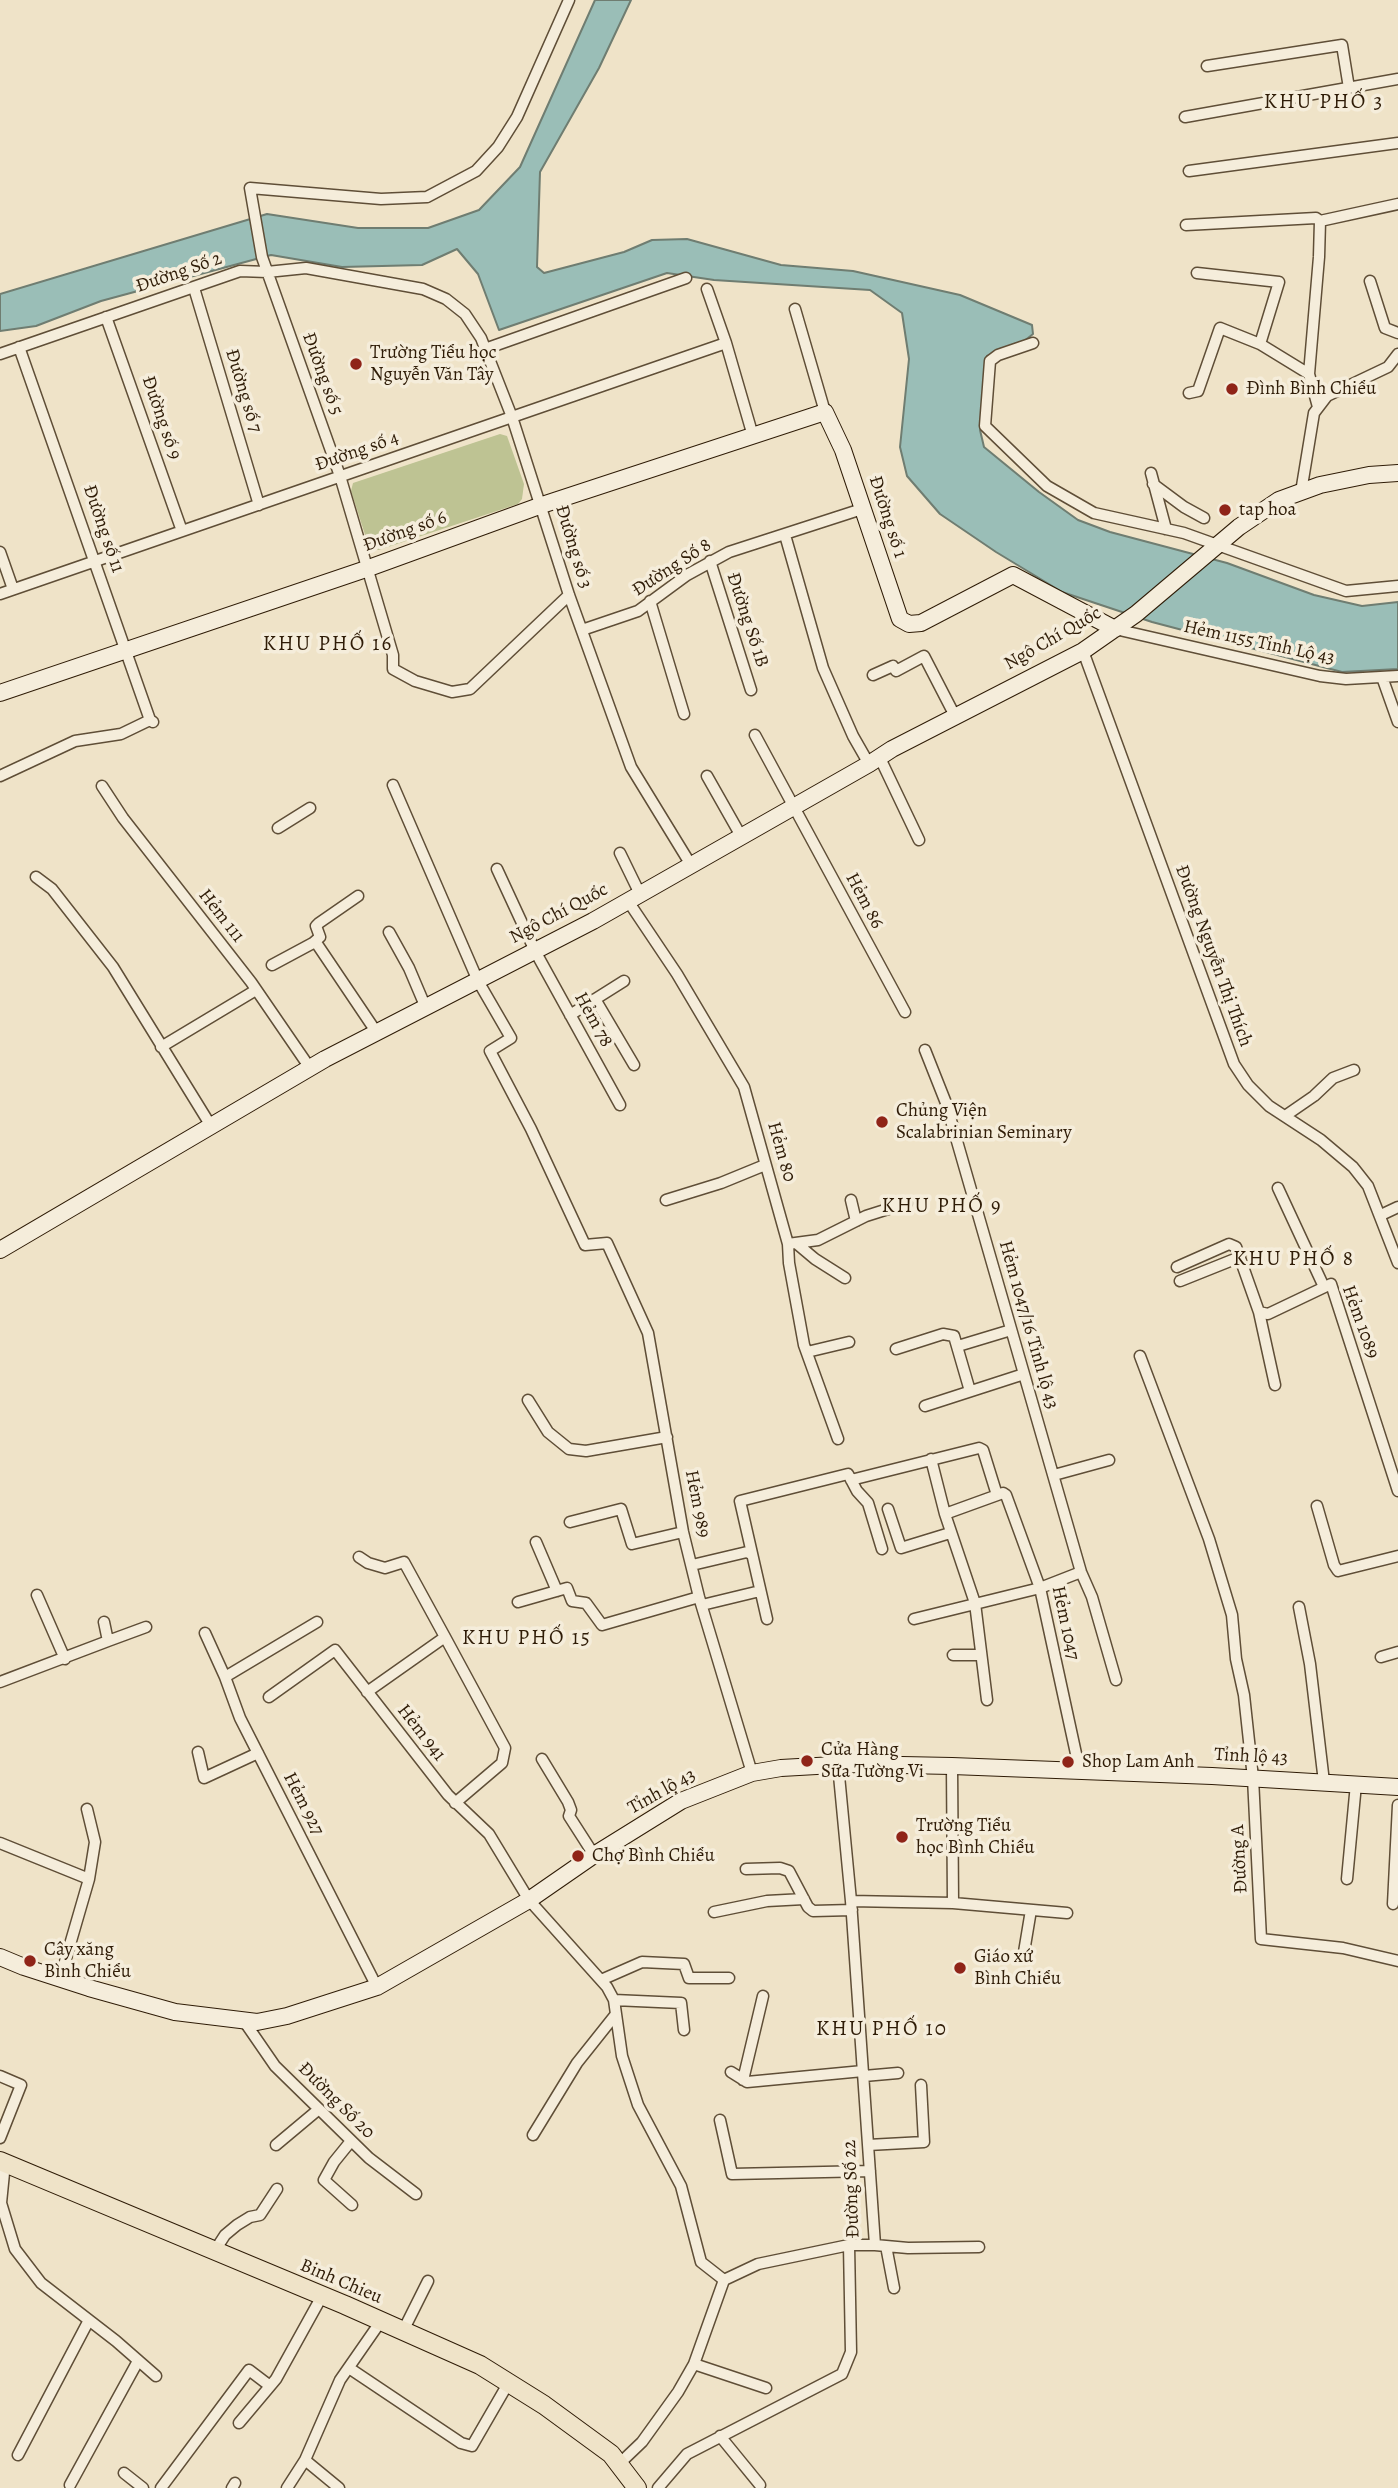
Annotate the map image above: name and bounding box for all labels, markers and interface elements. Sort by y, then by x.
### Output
district label: KHU PHỐ 3 [1265,90,1383,116]
street label: Đường Số 2 [133,248,225,298]
street label: Đường số 5 [296,329,348,419]
place label: Trường Tiểu học Nguyễn Văn Tây [370,342,496,386]
street label: Đường số 7 [219,346,267,436]
marker: Trường Tiểu học Nguyễn Văn Tây [348,356,364,372]
street label: Đường số 9 [136,373,186,463]
place label: Đình Bình Chiểu [1246,378,1376,400]
marker: Đình Bình Chiểu [1224,381,1240,397]
street label: Đường số 4 [312,427,402,477]
street label: Đường số 1 [863,473,911,561]
street label: Đường số 11 [77,482,129,576]
place label: tap hoa [1239,499,1296,521]
street label: Đường số 3 [549,502,597,592]
marker: tap hoa [1217,502,1233,518]
street label: Đường số 6 [360,506,450,558]
street label: Đường Số 8 [628,534,716,602]
street label: Đường Số 1B [721,570,773,670]
street label: Ngô Chí Quốc [1000,602,1106,676]
street label: Hẻm 1155 Tỉnh Lộ 43 [1181,616,1337,670]
district label: KHU PHỐ 16 [264,632,392,658]
street label: Đường Nguyễn Thị Thích [1169,862,1257,1050]
street label: Hẻm 86 [840,869,888,933]
street label: Ngô Chí Quốc [506,879,612,949]
street label: Hẻm 111 [193,885,249,947]
street label: Hẻm 78 [569,989,617,1051]
place label: Chủng Viện Scalabrinian Seminary [896,1100,1072,1144]
marker: Chủng Viện Scalabrinian Seminary [874,1114,890,1130]
street label: Hẻm 80 [762,1119,800,1185]
district label: KHU PHỐ 9 [883,1194,1001,1220]
street label: Hẻm 1047/16 Tỉnh lộ 43 [993,1238,1063,1412]
district label: KHU PHỐ 8 [1234,1247,1354,1273]
street label: Hẻm 1089 [1336,1282,1384,1362]
street label: Hẻm 989 [679,1468,715,1540]
street label: Hẻm 1047 [1046,1584,1084,1662]
district label: KHU PHỐ 15 [463,1626,591,1652]
street label: Hẻm 941 [392,1700,450,1766]
place label: Cửa Hàng Sữa Tường Vi [821,1739,924,1783]
street label: Tỉnh lộ 43 [1214,1744,1288,1770]
place label: Shop Lam Anh [1082,1751,1195,1773]
marker: Cửa Hàng Sữa Tường Vi [799,1753,815,1769]
marker: Shop Lam Anh [1060,1754,1076,1770]
street label: Tỉnh lộ 43 [624,1764,700,1820]
street label: Hẻm 927 [277,1769,329,1839]
place label: Trường Tiểu học Bình Chiểu [916,1815,1034,1859]
street label: Đường A [1227,1824,1253,1894]
marker: Trường Tiểu học Bình Chiểu [894,1829,910,1845]
place label: Chợ Bình Chiểu [592,1845,715,1867]
marker: Chợ Bình Chiểu [570,1848,586,1864]
place label: Cây xăng Bình Chiểu [44,1939,131,1983]
place label: Giáo xứ Bình Chiểu [974,1946,1061,1990]
marker: Cây xăng Bình Chiểu [22,1953,38,1969]
marker: Giáo xứ Bình Chiểu [952,1960,968,1976]
district label: KHU PHỐ 10 [817,2017,947,2043]
street label: Đường Số 20 [293,2058,379,2144]
street label: Đường Số 22 [839,2139,865,2239]
street label: Binh Chieu [296,2255,386,2309]

